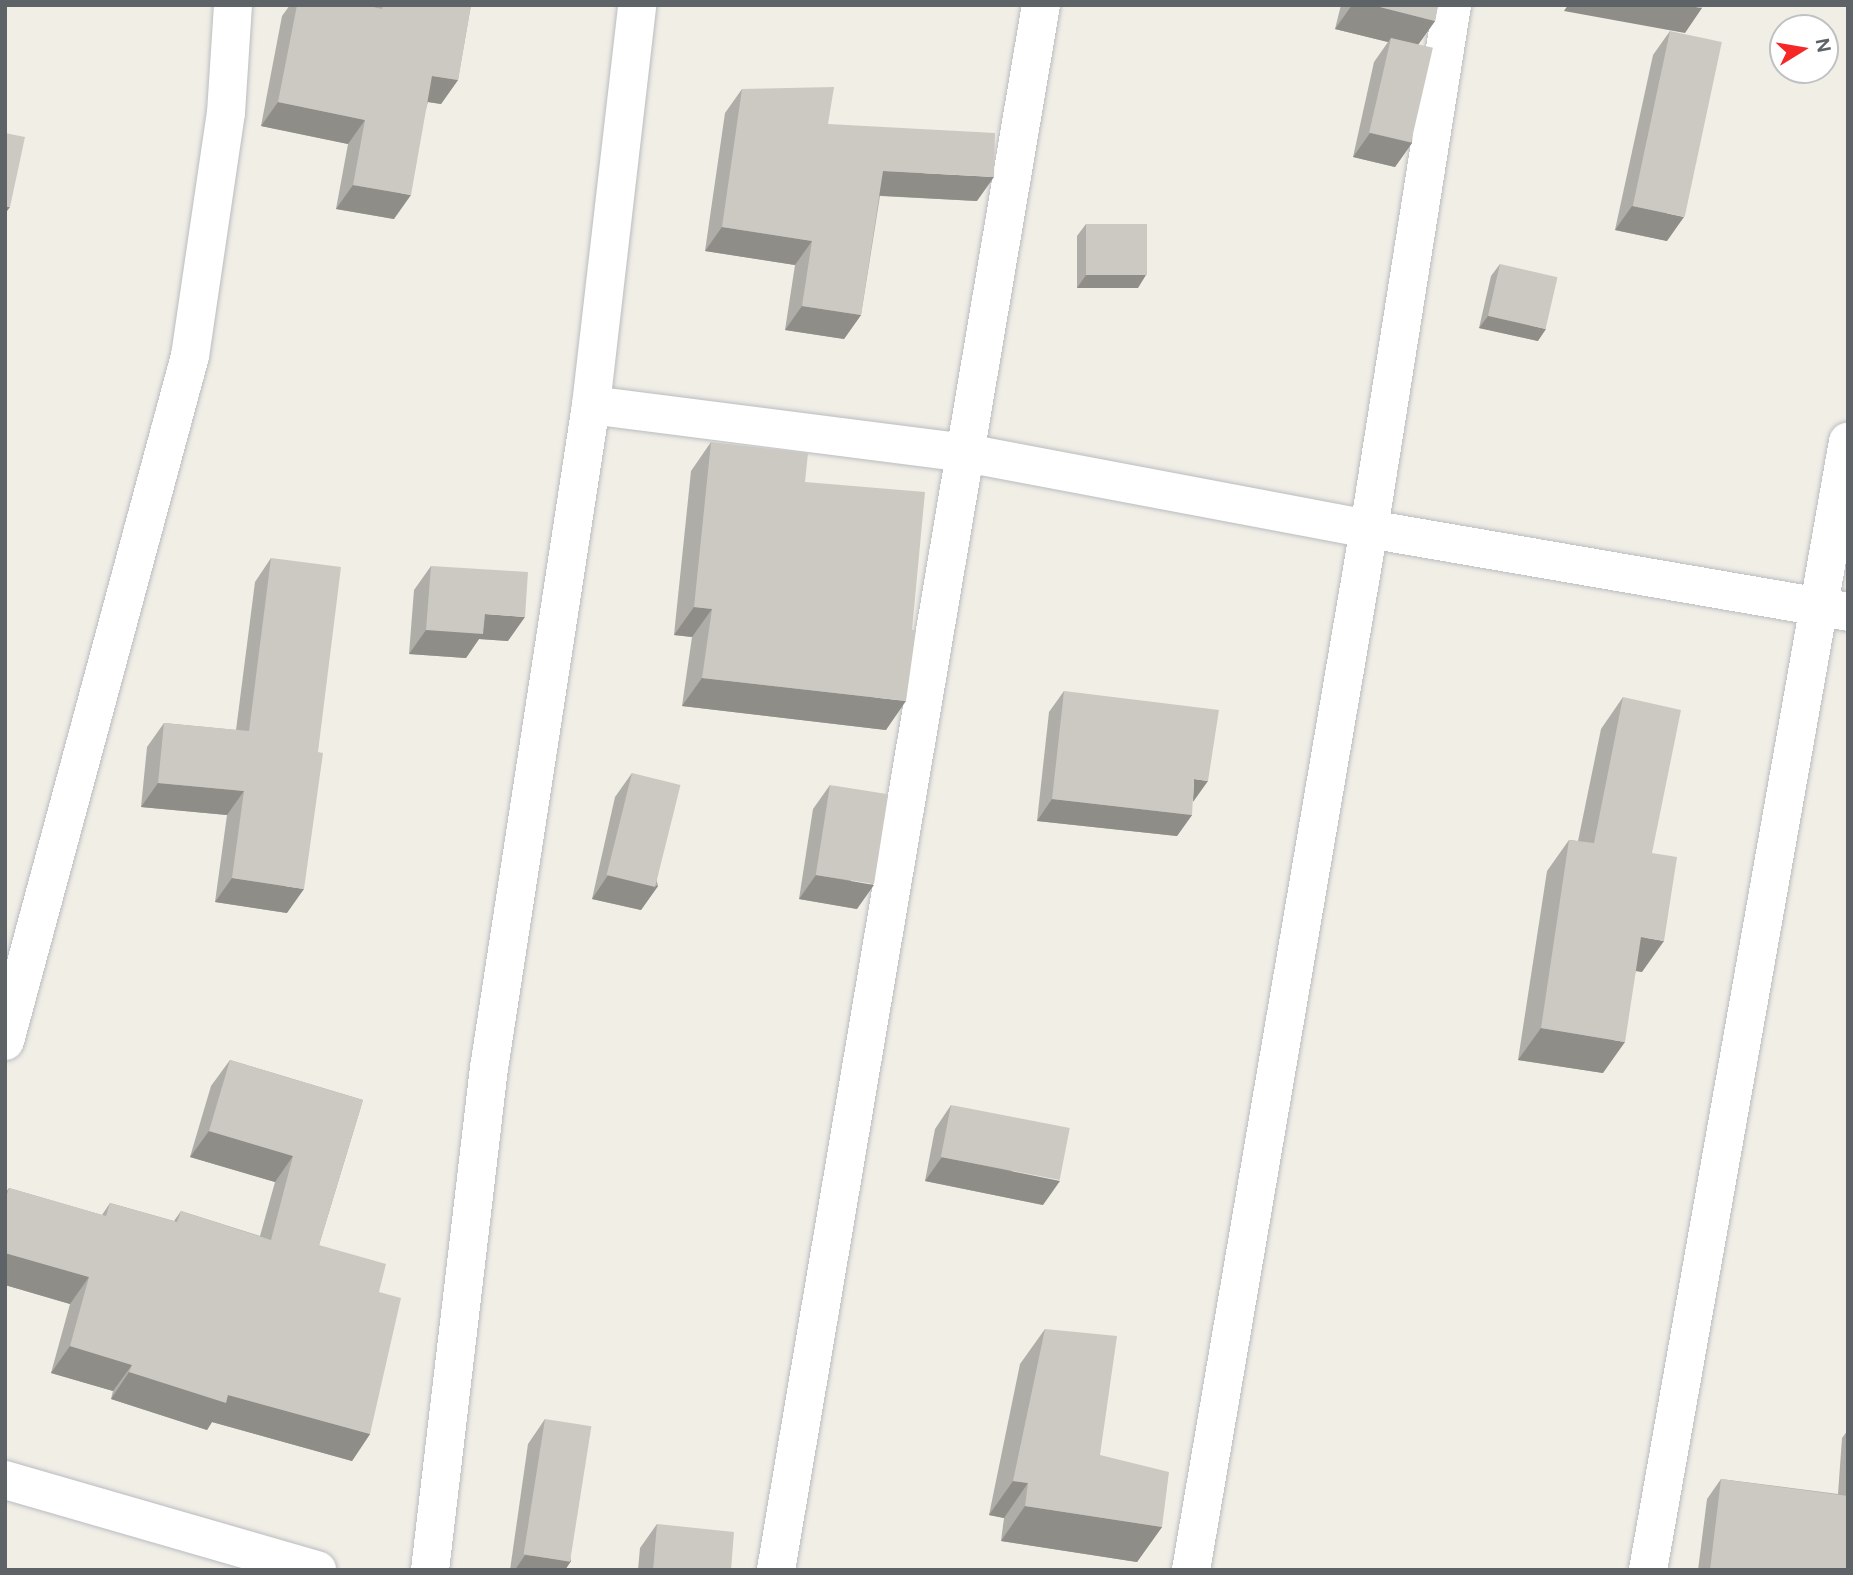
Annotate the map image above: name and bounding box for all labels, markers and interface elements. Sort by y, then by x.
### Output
north arrow [1769,14,1839,84]
text: N [1810,36,1837,54]

